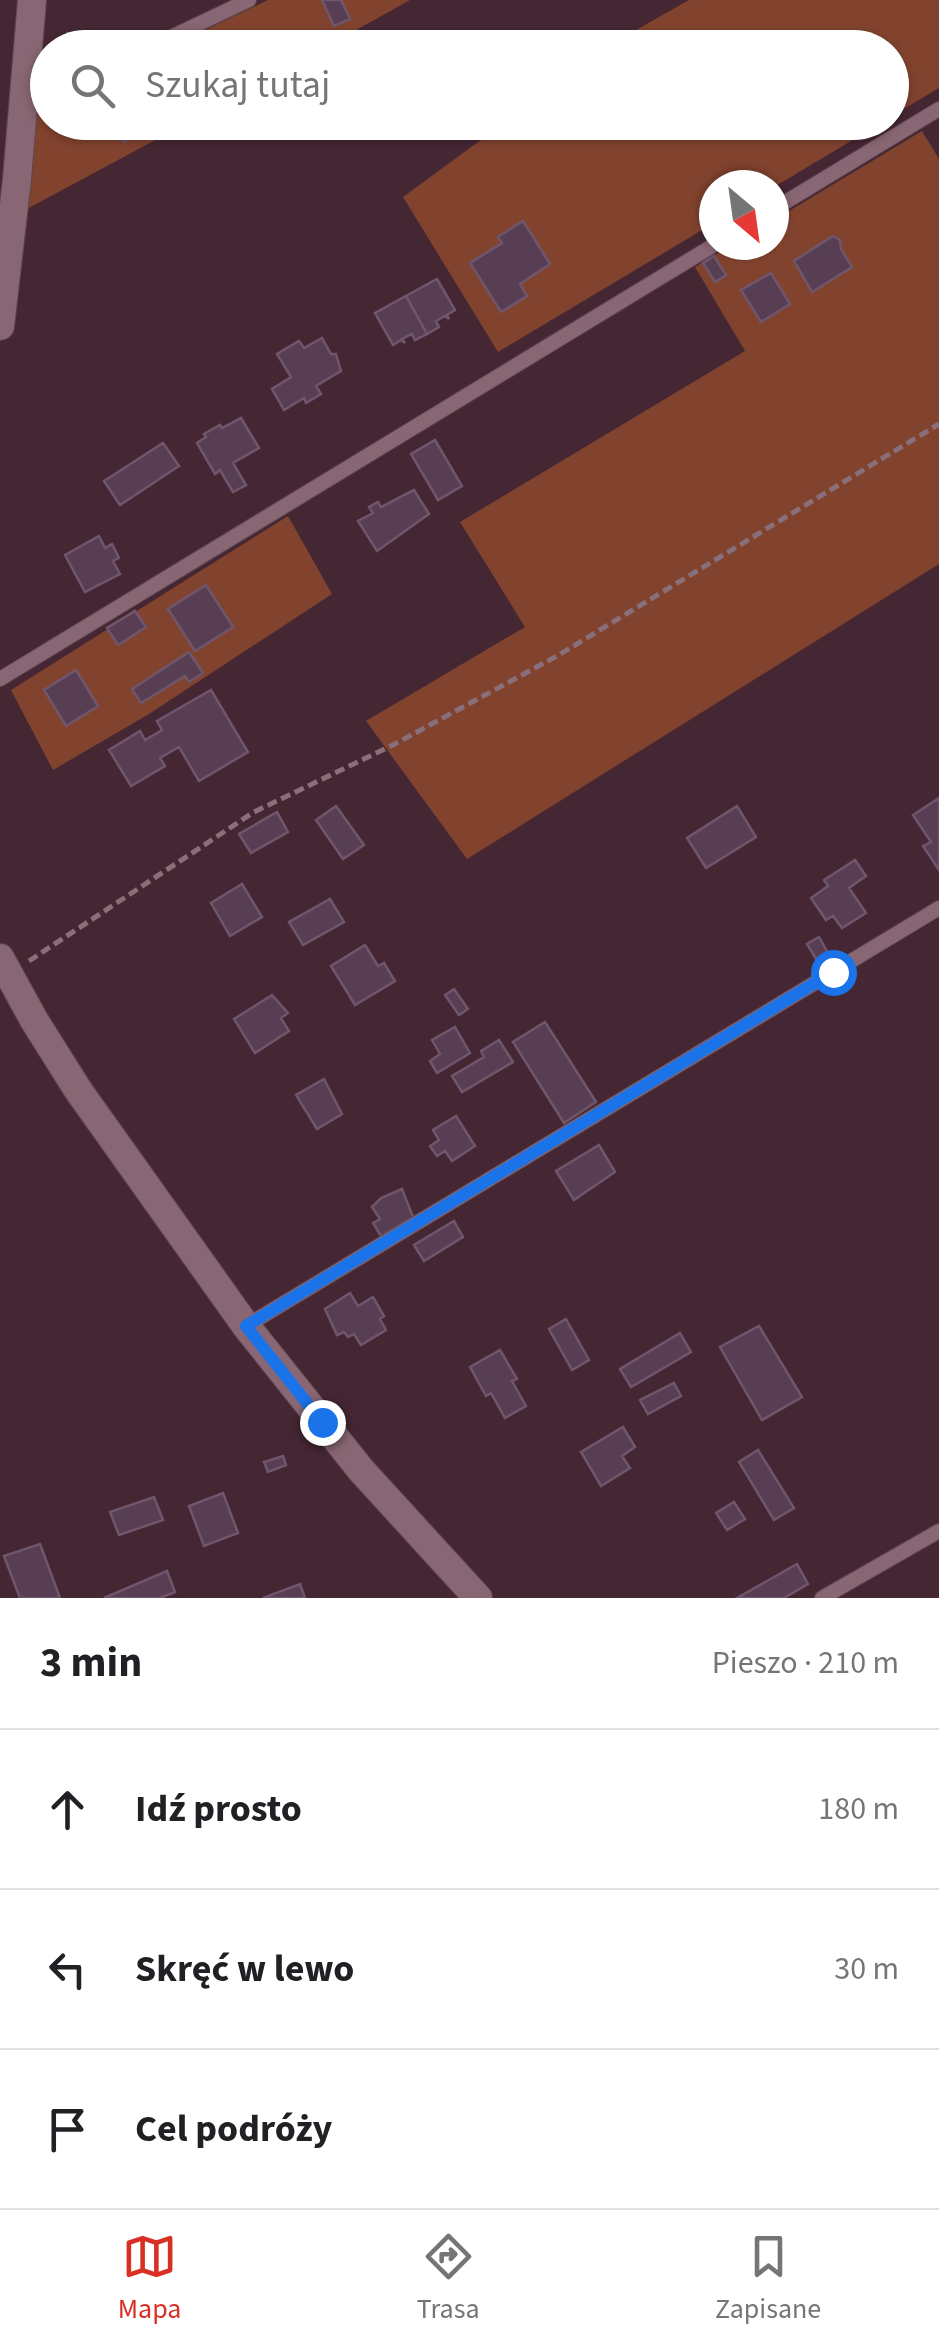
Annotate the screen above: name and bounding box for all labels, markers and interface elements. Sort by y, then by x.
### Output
search box [30,30,909,140]
icon: search [65,58,120,113]
text: Szukaj tutaj [145,58,330,112]
north arrow [699,170,789,260]
route start [811,950,857,996]
route end [300,1400,346,1446]
text: 3 min [40,1633,142,1693]
text: Pieszo · 210 m [712,1640,899,1686]
icon: ahead [40,1782,95,1837]
text: Idź prosto [135,1782,302,1836]
text: 180 m [818,1786,899,1832]
icon: left [40,1942,95,1997]
text: Skręć w lewo [135,1942,354,1996]
text: 30 m [834,1946,899,1992]
icon: arrive [40,2102,95,2157]
text: Cel podróży [135,2102,332,2156]
tab: Mapa [118,2229,181,2329]
tab: Trasa [417,2229,480,2329]
tab: Zapisane [715,2229,821,2329]

